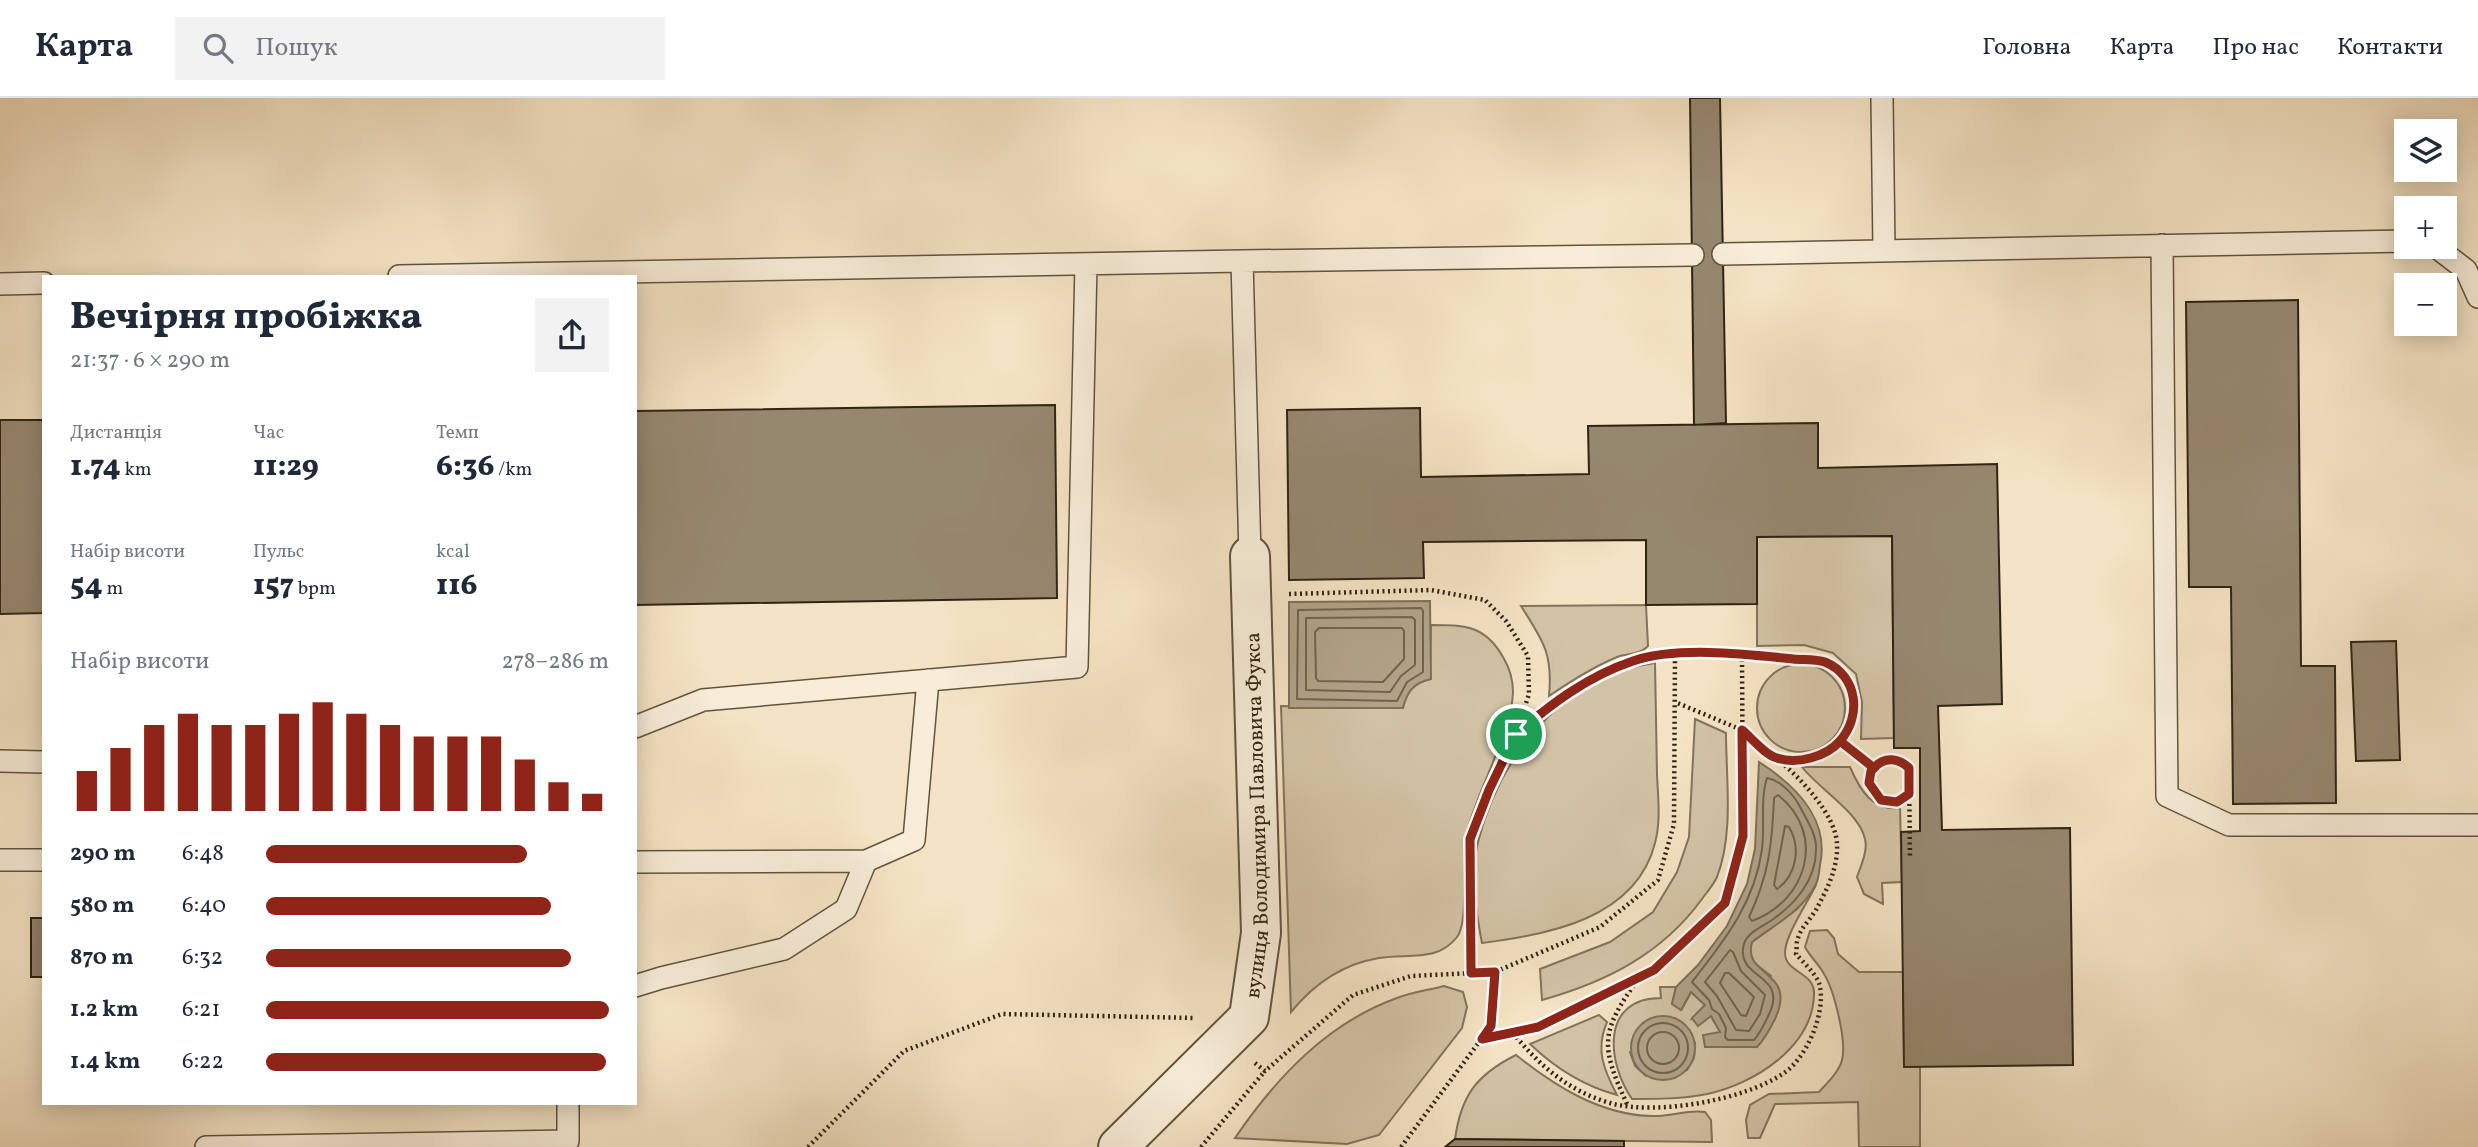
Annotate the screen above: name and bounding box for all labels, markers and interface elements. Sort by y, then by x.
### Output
search box [175,17,665,80]
text: Карта [35,25,133,71]
icon: search [199,29,237,67]
text: Пошук [255,30,338,66]
text: Головна [1982,31,2071,65]
text: Карта [2109,31,2175,65]
text: Про нас [2213,31,2299,65]
text: Контакти [2337,31,2443,65]
map controls [2394,119,2457,336]
button: layers [2394,119,2457,182]
button: + [2394,196,2457,259]
button: − [2394,273,2457,336]
text: Вечірня пробіжка [70,292,422,345]
button: share [535,298,609,372]
text: 21:37 · 6 × 290 m [70,345,230,377]
text: Дистанція [70,420,162,446]
text: Час [253,420,284,446]
text: Темп [436,420,479,446]
text: 1.74 [70,446,121,488]
text: 11:29 [253,446,319,488]
text: 6:36 [436,446,494,488]
text: km [121,457,152,483]
text: /km [494,457,532,483]
text: Набір висоти [70,539,185,565]
text: Пульс [253,539,304,565]
text: kcal [436,539,470,565]
text: 54 [70,565,103,607]
text: 157 [253,565,294,607]
text: 116 [436,565,477,607]
text: m [103,576,123,602]
text: bpm [294,576,336,602]
street label: вулиця Володимира Павловича Фукса [1239,632,1277,1000]
text: Набір висоти [70,646,209,678]
text: 278–286 m [501,646,609,678]
pin [1486,704,1546,764]
icon: arrive [1497,715,1535,753]
text: 290 m [70,838,136,870]
text: 6:48 [182,838,224,870]
text: 580 m [70,890,135,922]
text: 6:40 [182,890,226,922]
text: 870 m [70,942,134,974]
text: 6:32 [182,942,223,974]
text: 1.2 km [70,994,139,1026]
text: 6:21 [182,994,220,1026]
text: 1.4 km [70,1046,141,1078]
text: 6:22 [182,1046,224,1078]

